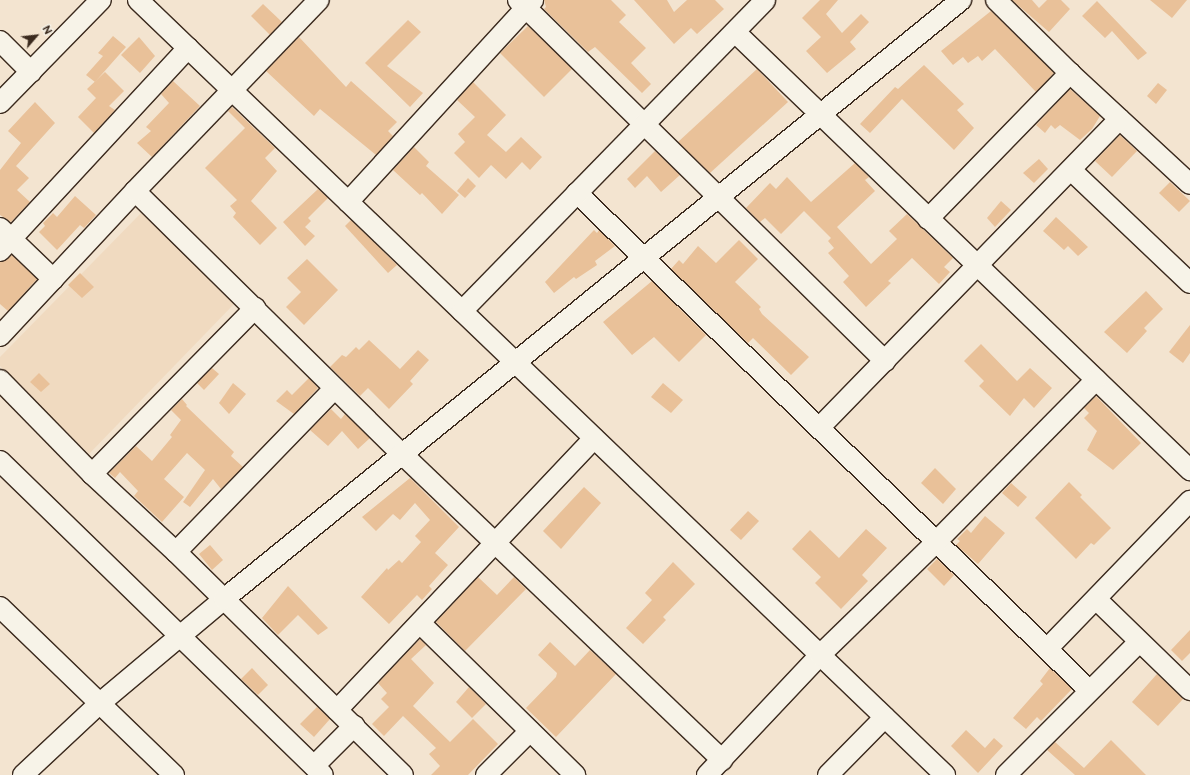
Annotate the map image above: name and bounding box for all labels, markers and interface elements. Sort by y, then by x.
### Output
north arrow [16,16,56,56]
text: N [39,23,55,37]

